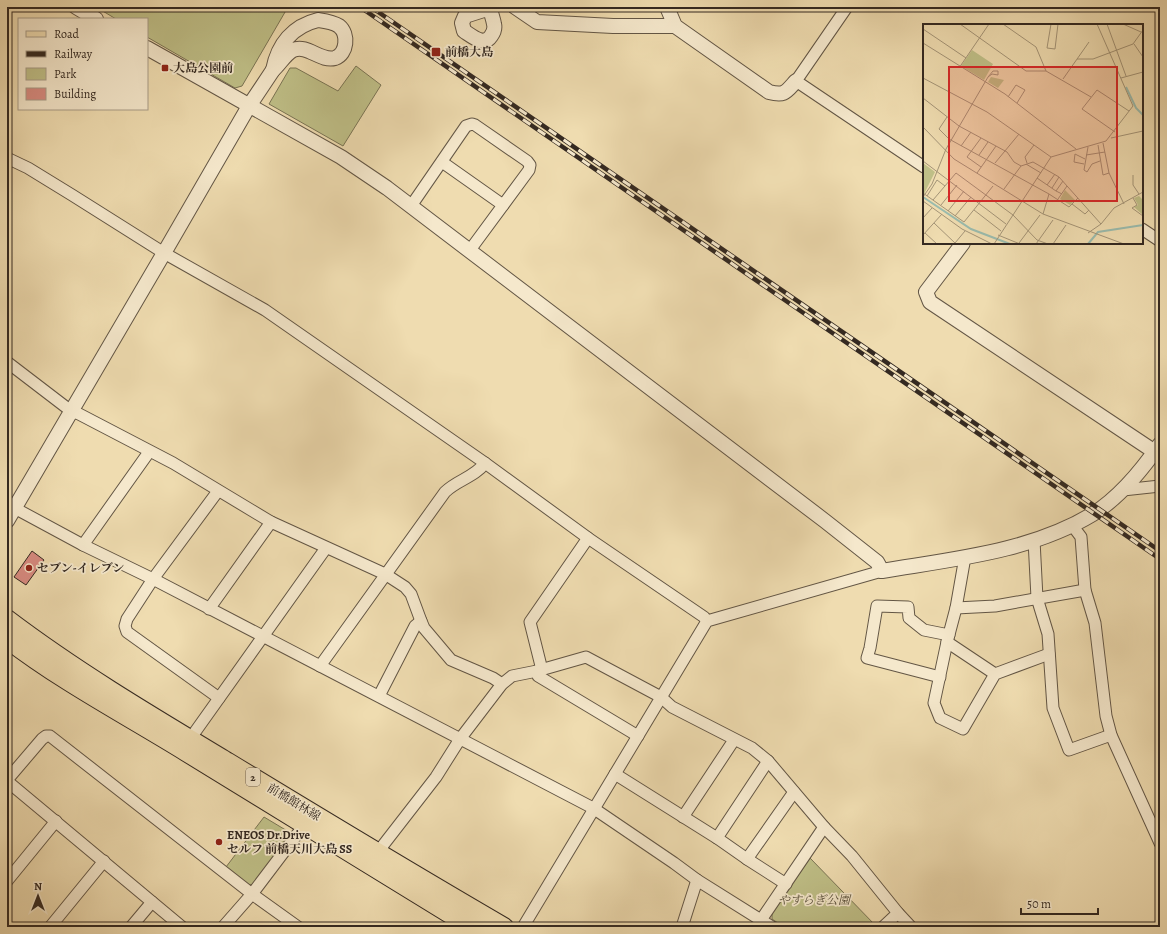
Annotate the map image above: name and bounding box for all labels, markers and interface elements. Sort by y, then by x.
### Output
legend [18,18,148,110]
inset map [923,24,1143,244]
text: Road [54,26,80,42]
place label: 前橋大島 [445,44,494,60]
text: Railway [54,46,93,62]
marker: 前橋大島 [430,46,442,58]
place label: 大島公園前 [173,60,233,76]
marker: 大島公園前 [160,63,170,73]
text: Park [54,66,77,82]
text: Building [54,86,96,102]
place label: セブン-イレブン [37,560,124,576]
marker: セブン-イレブン [24,563,34,573]
road number: 2 [246,768,260,786]
street label: 前橋館林線 [264,780,324,824]
place label: ENEOS Dr.Drive セルフ 前橋天川大島 SS [227,827,352,857]
marker: ENEOS Dr.Drive セルフ 前橋天川大島 SS [214,837,224,847]
north arrow [18,876,58,916]
text: N [34,879,42,894]
scale bar [1021,890,1098,916]
park label: やすらぎ公園 [778,892,852,908]
text: 50 m [1027,896,1051,912]

